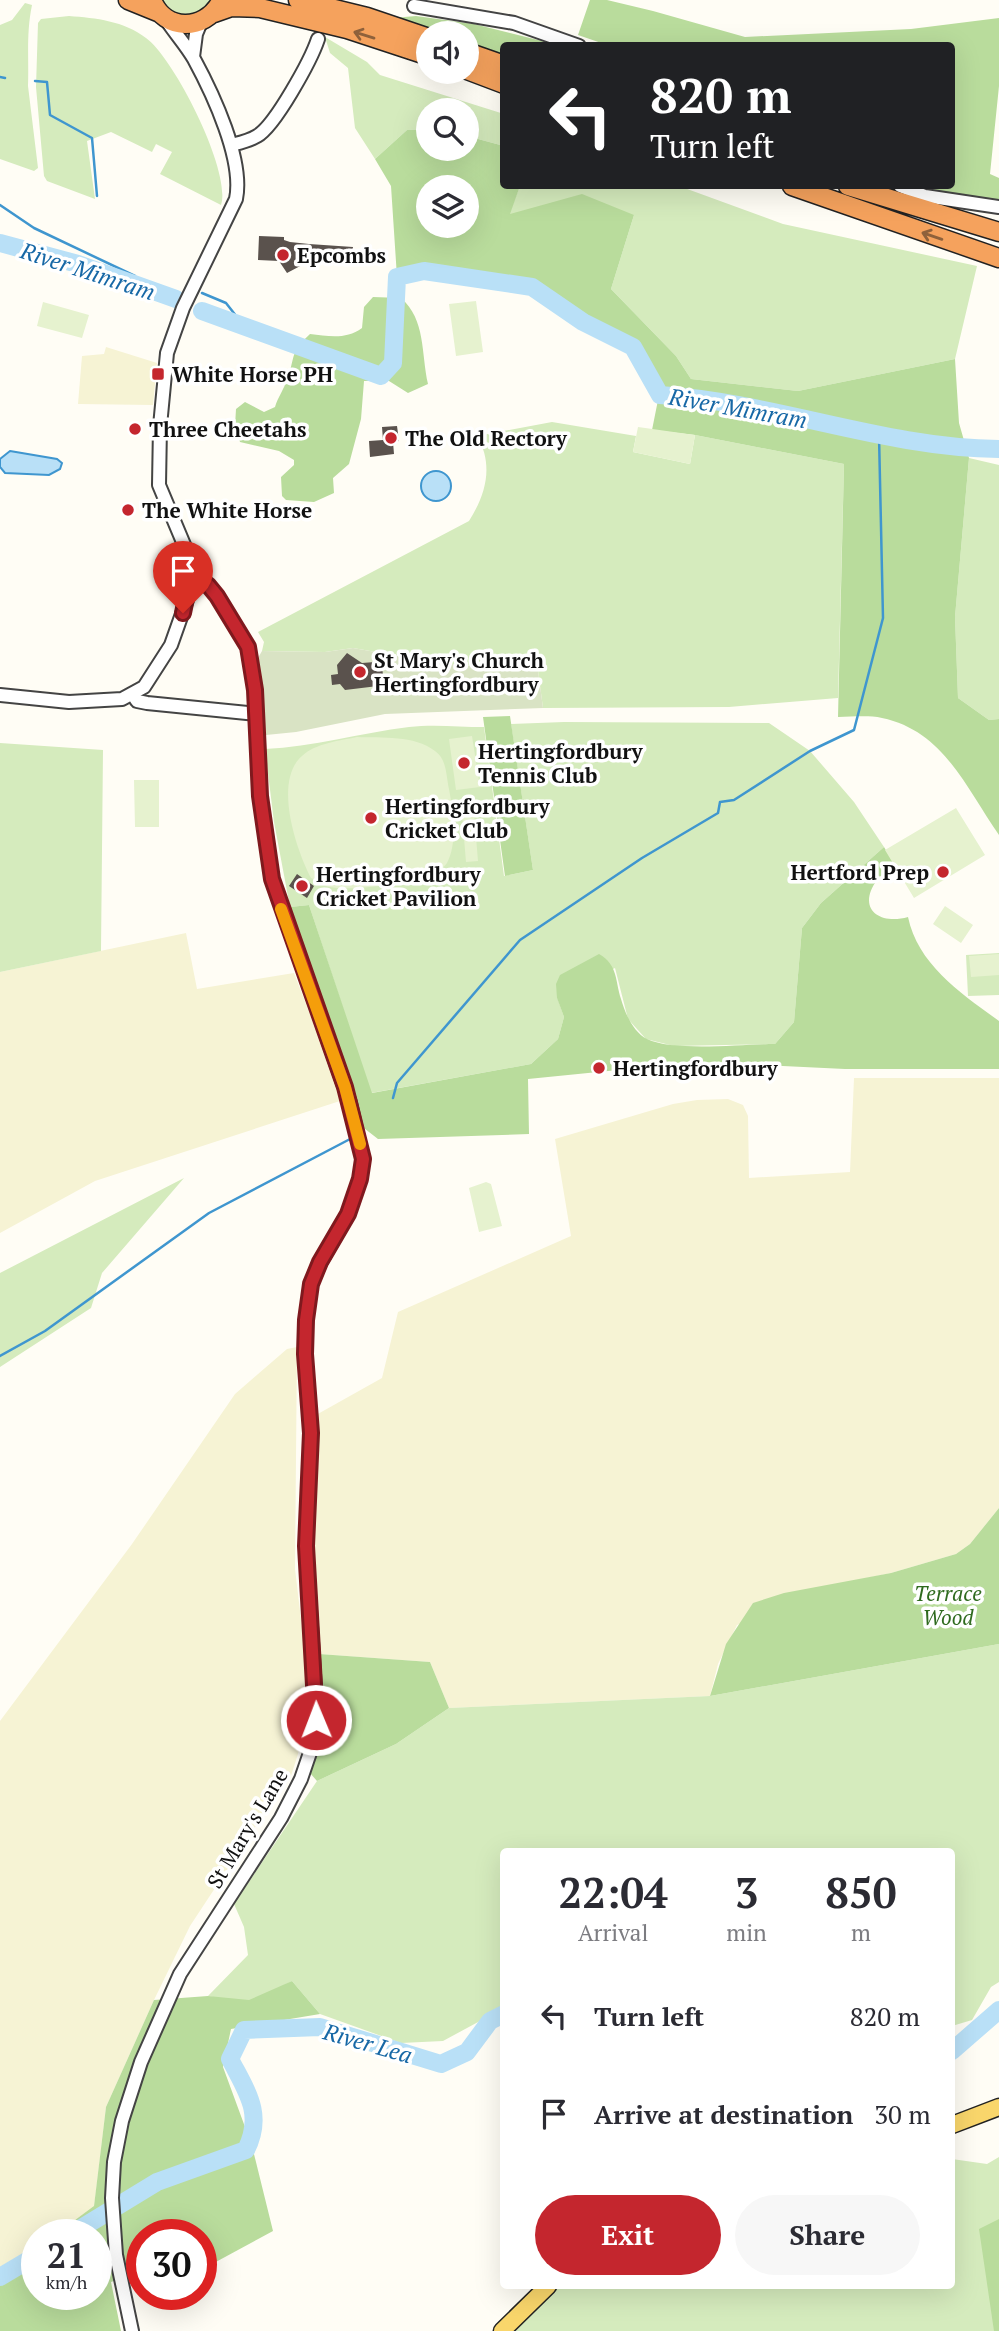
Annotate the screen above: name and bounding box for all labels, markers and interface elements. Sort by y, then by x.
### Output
map controls [416,21,479,238]
button: sound [416,21,479,84]
one-way arrow [353,27,375,40]
text: 820 m [650,62,792,127]
icon: left [535,70,626,161]
button: search [416,98,479,161]
text: Turn left [650,125,774,167]
button: layers [416,175,479,238]
one-way arrow [922,229,944,241]
water label: River Mimram [16,234,159,307]
place label: Epcombs [297,241,386,269]
marker: Epcombs [275,247,291,263]
place label: White Horse PH [172,360,333,388]
marker: White Horse PH [150,366,166,382]
water label: River Mimram [666,380,809,435]
place label: Three Cheetahs [149,415,306,443]
marker: Three Cheetahs [127,421,143,437]
place label: The Old Rectory [405,424,568,452]
marker: The Old Rectory [383,430,399,446]
place label: The White Horse [142,496,312,524]
marker: The White Horse [120,502,136,518]
pin [153,541,213,613]
icon: arrive [164,552,202,590]
place label: St Mary's Church Hertingfordbury [374,646,545,698]
marker: St Mary's Church Hertingfordbury [352,664,368,680]
place label: Hertingfordbury Tennis Club [478,737,643,789]
marker: Hertingfordbury Tennis Club [456,755,472,771]
place label: Hertingfordbury Cricket Club [385,792,550,844]
marker: Hertingfordbury Cricket Club [363,810,379,826]
place label: Hertford Prep [790,858,929,886]
place label: Hertingfordbury Cricket Pavilion [316,860,481,912]
marker: Hertford Prep [935,864,951,880]
marker: Hertingfordbury Cricket Pavilion [294,878,310,894]
place label: Hertingfordbury [613,1054,778,1082]
marker: Hertingfordbury [591,1060,607,1076]
park label: Terrace Wood [914,1579,982,1631]
position arrow [279,1683,353,1757]
street label: St Mary's Lane [200,1763,294,1893]
text: 22:04 [559,1864,668,1920]
text: 3 [735,1864,758,1920]
text: 850 [825,1864,896,1920]
text: Arrival [578,1917,648,1948]
text: min [726,1917,767,1948]
text: m [851,1917,871,1948]
icon: left [535,1997,573,2035]
text: Turn left [594,1999,704,2033]
text: 820 m [850,1999,920,2033]
water label: River Lea [319,2015,416,2070]
icon: arrive [535,2095,573,2133]
text: Arrive at destination [594,2097,853,2131]
text: 30 m [874,2097,931,2131]
button: Exit [535,2195,721,2275]
button: Share [735,2195,920,2275]
speed limit sign: 30 [126,2219,217,2310]
text: 21 [47,2232,86,2278]
text: km/h [46,2270,87,2294]

